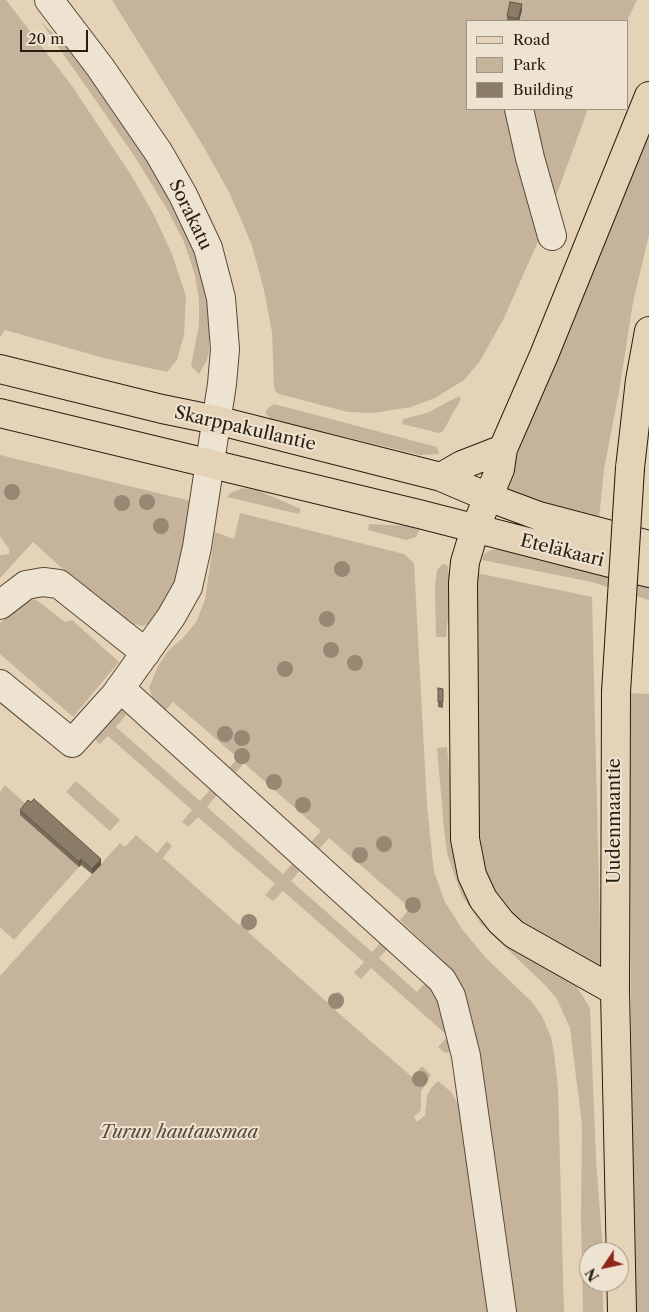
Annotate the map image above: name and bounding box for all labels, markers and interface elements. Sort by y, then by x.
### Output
scale bar [22,20,90,52]
legend [467,20,629,110]
text: 20 m [28,29,64,48]
text: Road [513,30,550,49]
text: Park [513,55,546,74]
text: Building [513,80,573,99]
street label: Sorakatu [164,176,216,254]
street label: Skarppakullantie [172,402,318,456]
street label: Eteläkaari [518,530,606,572]
street label: Uudenmaantie [604,758,626,884]
park label: Turun hautausmaa [100,1122,258,1144]
north arrow [579,1242,629,1292]
text: N [582,1265,603,1285]

